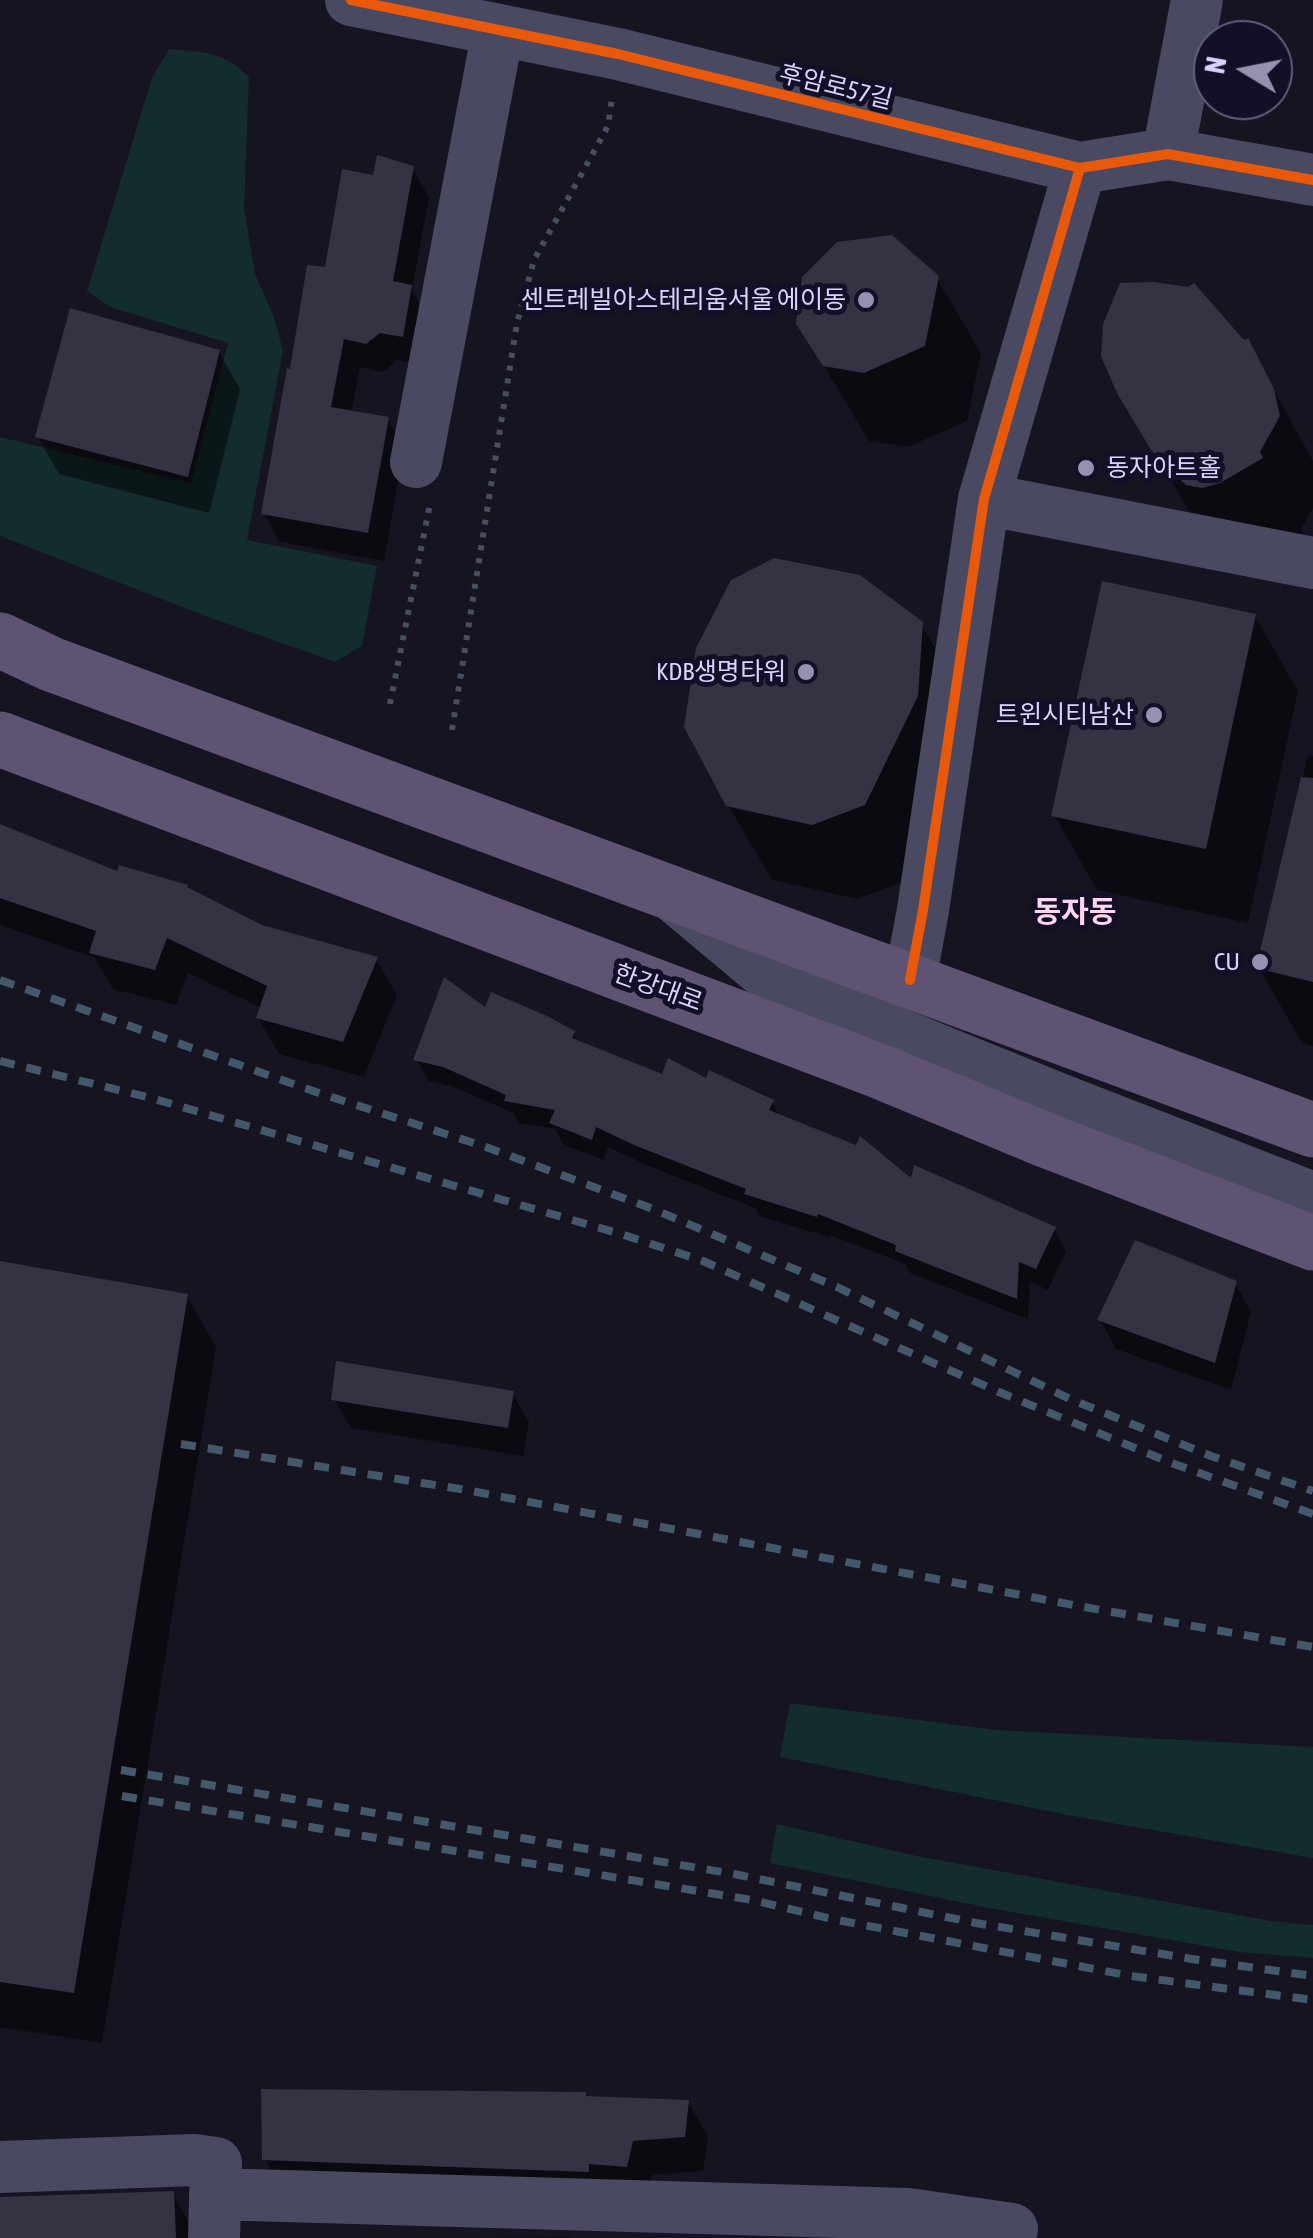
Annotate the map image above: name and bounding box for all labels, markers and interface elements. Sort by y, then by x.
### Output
north arrow [1193,20,1293,120]
text: N [1198,54,1233,76]
street label: 후암로57길 [776,58,896,116]
place label: 센트레빌아스테리움서울 에이동 [521,285,846,315]
marker: 센트레빌아스테리움서울 에이동 [855,289,877,311]
place label: 동자아트홀 [1106,453,1221,483]
marker: 동자아트홀 [1075,457,1097,479]
place label: KDB생명타워 [656,657,786,687]
marker: KDB생명타워 [795,661,817,683]
place label: 트윈시티남산 [996,700,1134,730]
marker: 트윈시티남산 [1143,704,1165,726]
district label: 동자동 [1034,895,1116,931]
place label: CU [1214,947,1240,977]
marker: CU [1249,951,1271,973]
street label: 한강대로 [610,958,706,1018]

